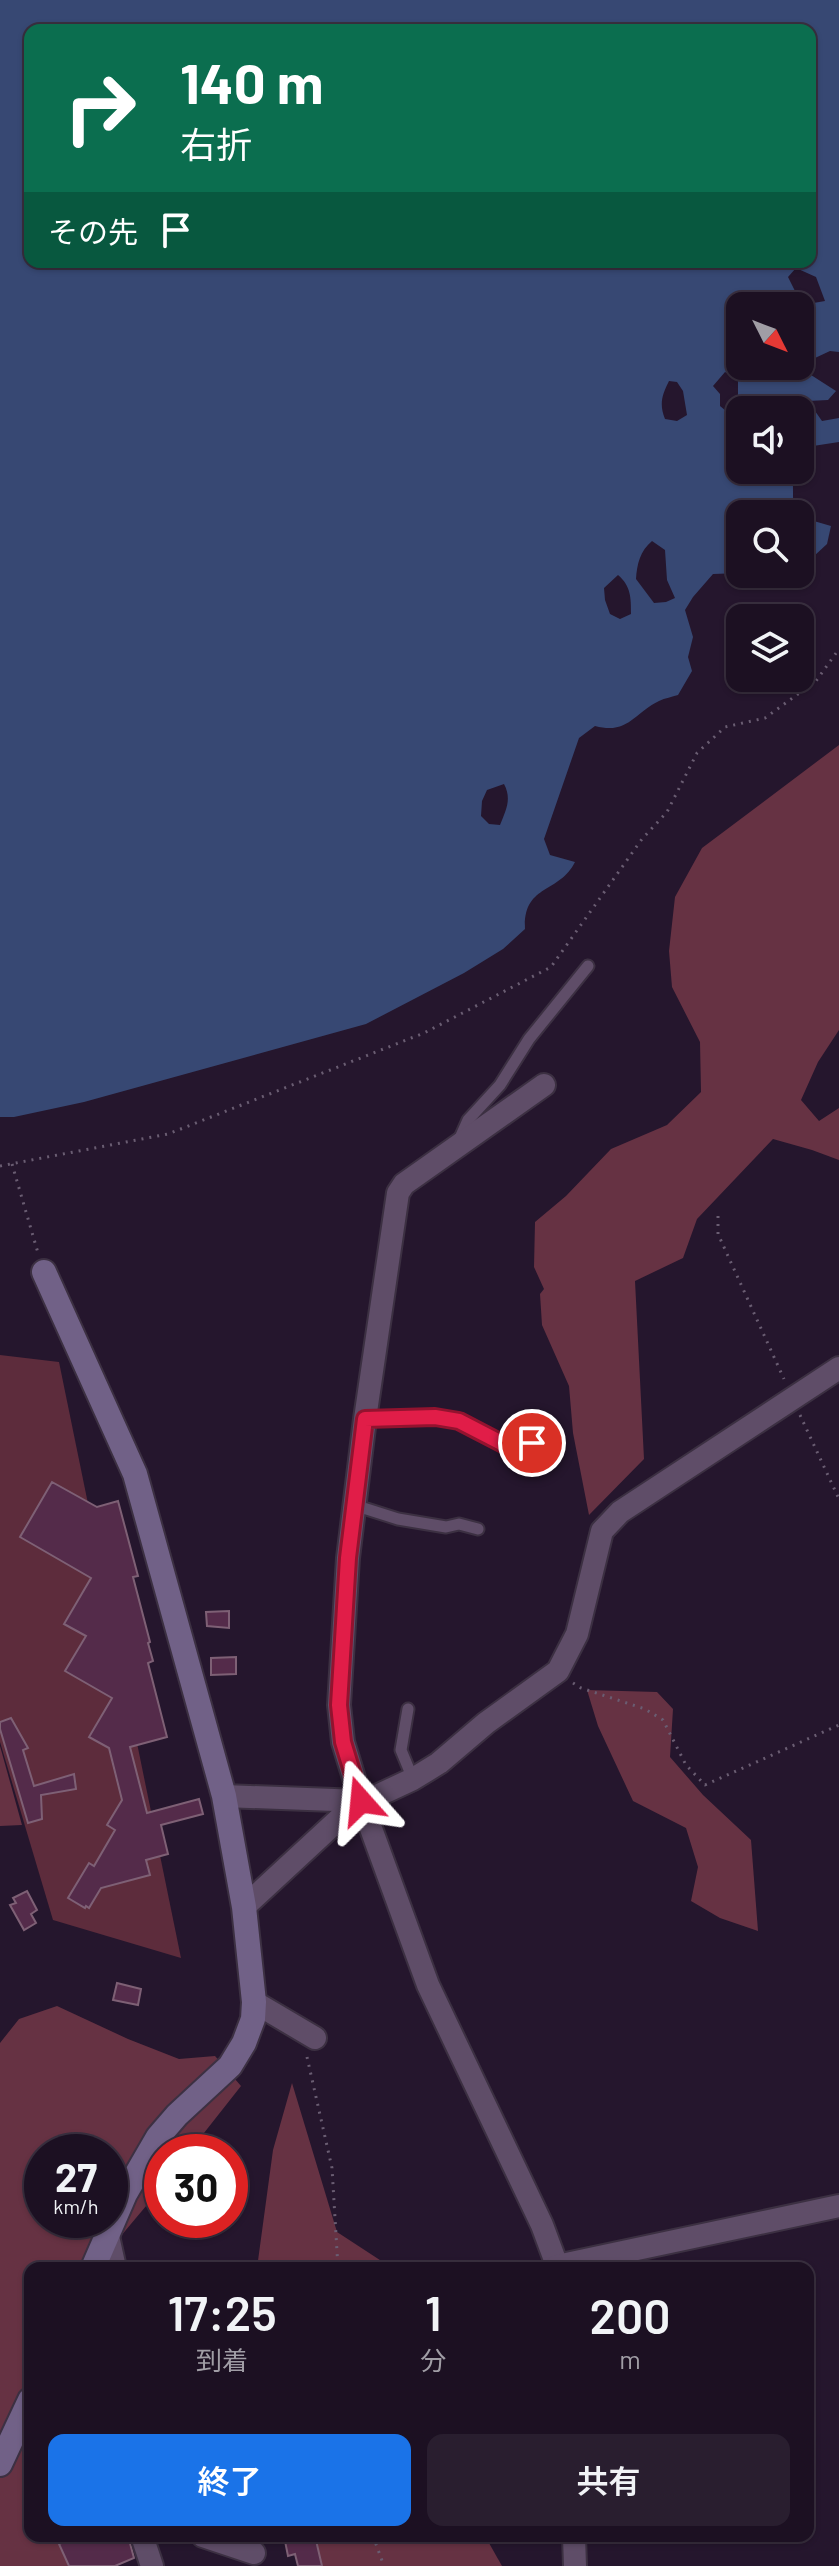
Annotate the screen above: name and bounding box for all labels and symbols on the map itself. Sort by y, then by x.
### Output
north arrow [726,292,814,380]
pin [498,1409,566,1477]
position arrow [319,1759,403,1843]
speed limit sign: 30 [144,2134,248,2238]

